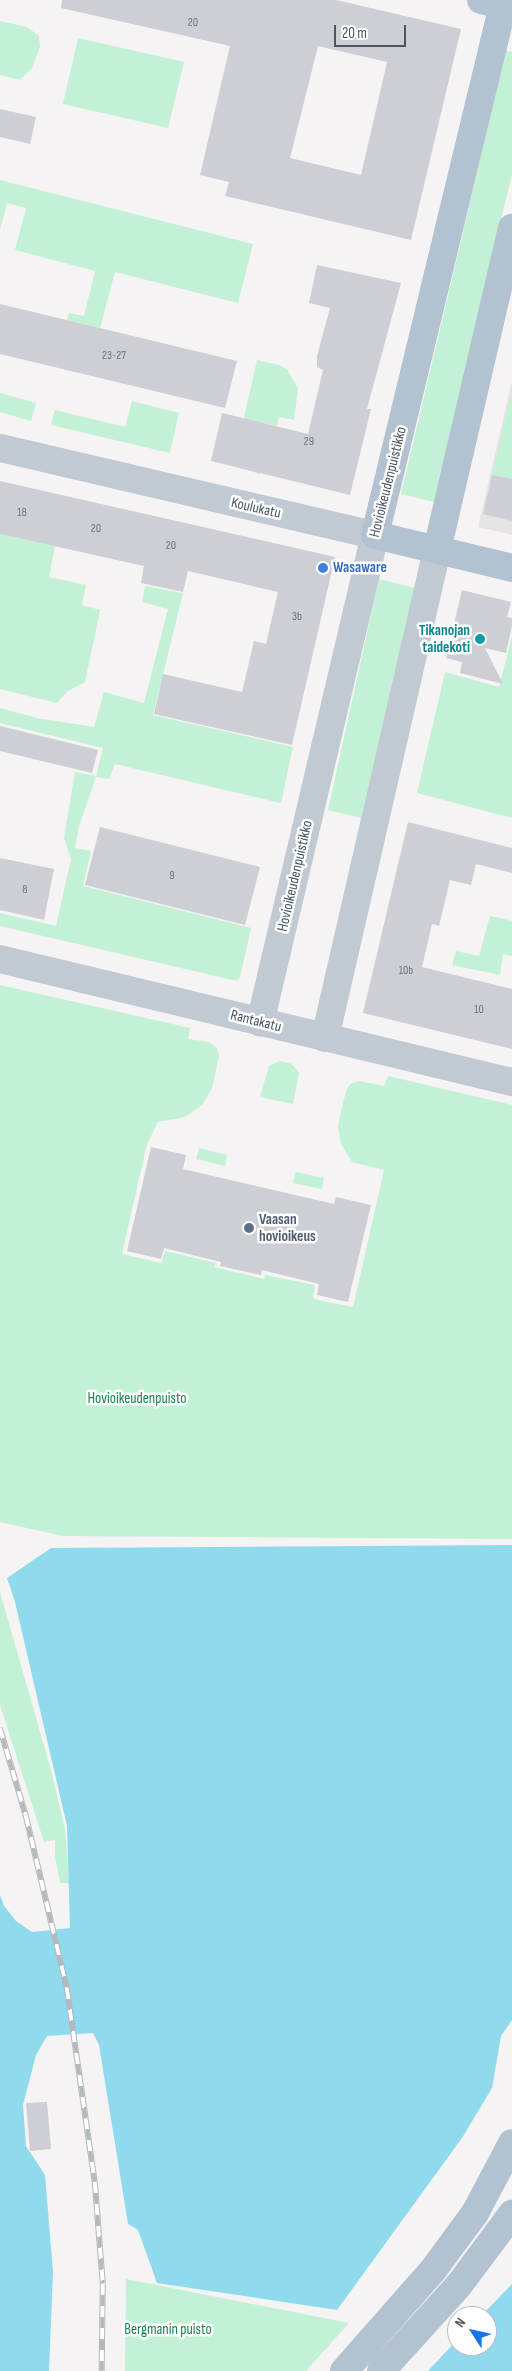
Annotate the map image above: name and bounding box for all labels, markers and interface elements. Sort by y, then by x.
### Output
scale bar [337,15,410,47]
house number: 20 [188,16,198,30]
text: 20 m [342,24,367,43]
house number: 23-27 [102,349,126,363]
street label: Hovioikeudenpuistikko [366,425,410,539]
house number: 29 [304,435,314,449]
street label: Koulukatu [229,494,283,522]
house number: 18 [17,506,27,520]
house number: 20 [91,522,101,536]
house number: 20 [166,539,176,553]
place label: Wasaware [333,559,387,577]
marker: Wasaware [317,562,329,574]
house number: 3b [292,610,302,624]
place label: Tikanojan taidekoti [419,621,470,656]
marker: Tikanojan taidekoti [474,633,486,645]
street label: Hovioikeudenpuistikko [273,819,317,933]
house number: 9 [169,869,175,883]
house number: 8 [22,883,28,897]
house number: 10b [399,964,413,978]
house number: 10 [474,1003,484,1017]
street label: Rantakatu [229,1006,283,1036]
place label: Vaasan hovioikeus [259,1210,316,1245]
marker: Vaasan hovioikeus [243,1222,255,1234]
park label: Hovioikeudenpuisto [87,1390,187,1408]
north arrow [447,2306,497,2356]
text: N [451,2315,469,2331]
park label: Bergmanin puisto [124,2321,212,2339]

